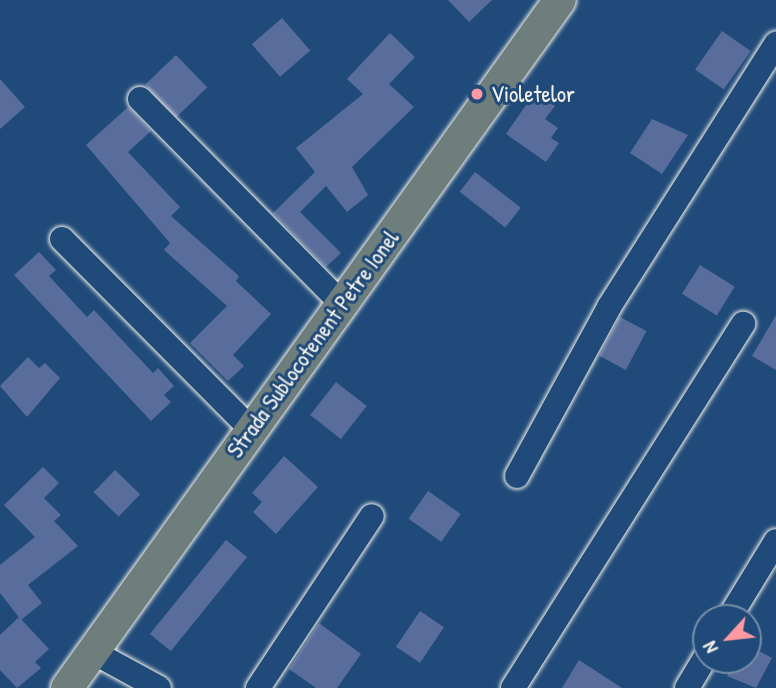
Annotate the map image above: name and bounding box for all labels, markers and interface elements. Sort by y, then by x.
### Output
place label: Violetelor [491,80,575,108]
marker: Violetelor [469,86,485,102]
street label: Strada Sublocotenent Petre Ionel [221,225,405,463]
north arrow [692,604,762,674]
text: N [696,637,724,658]

